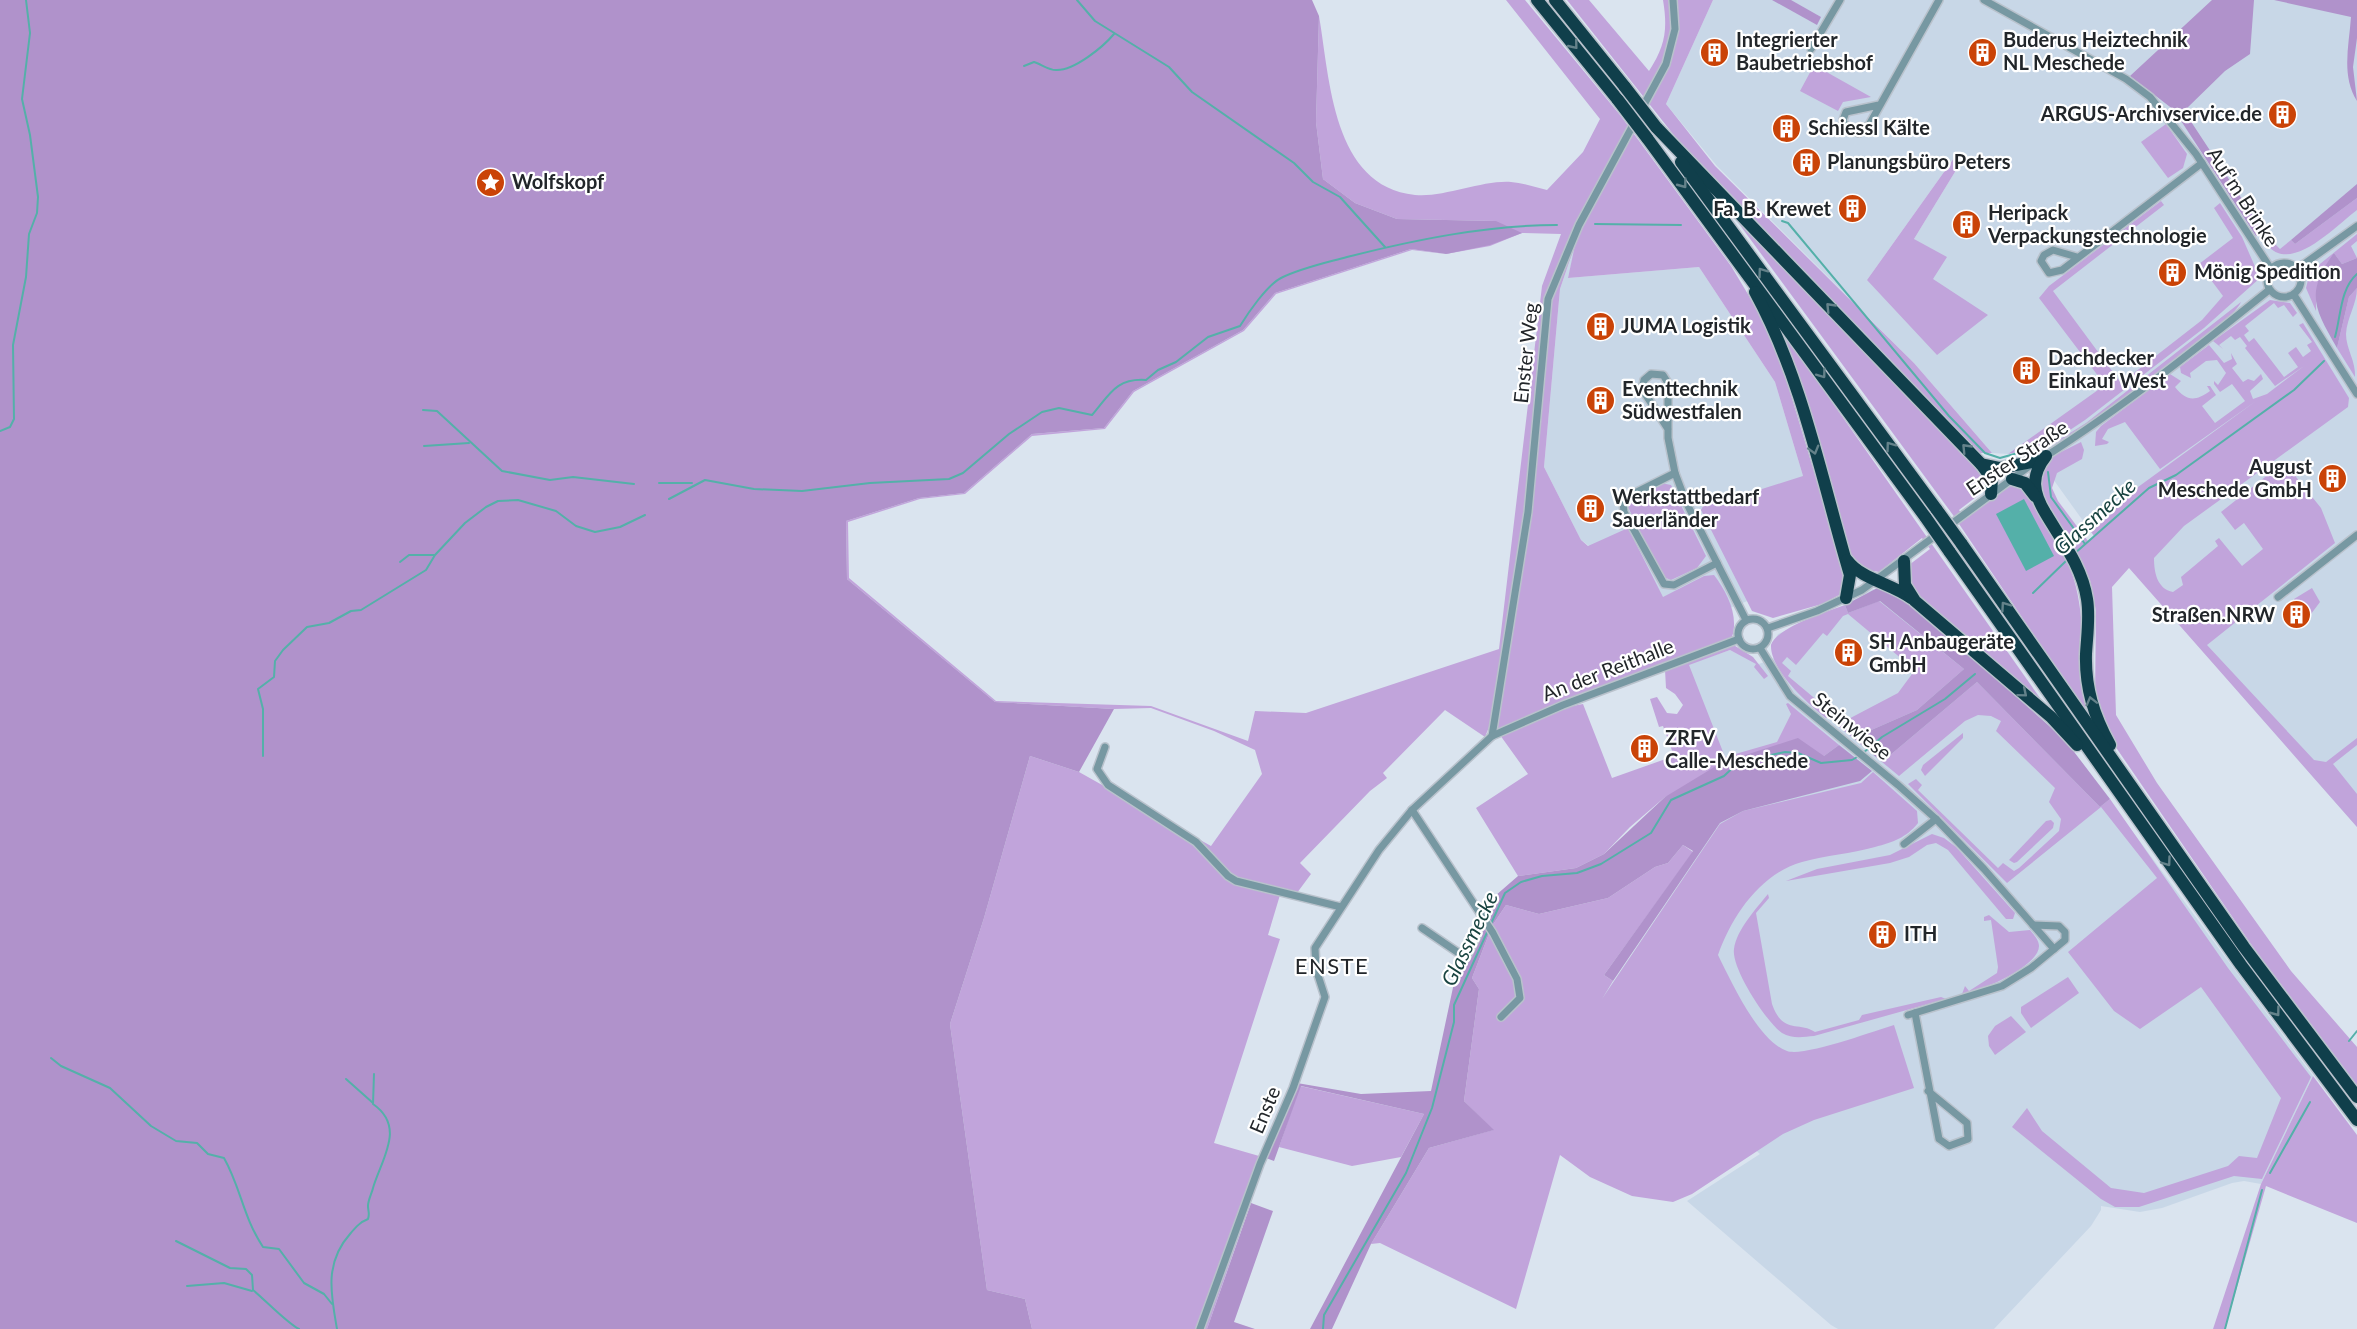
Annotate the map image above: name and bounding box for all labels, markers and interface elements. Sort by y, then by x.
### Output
place label: Integrierter Baubetriebshof [1736,27,1874,74]
place label: Buderus Heiztechnik NL Meschede [2003,27,2188,74]
building icon: Integrierter Baubetriebshof [1699,36,1731,68]
building icon: Buderus Heiztechnik NL Meschede [1966,36,1998,68]
one-way arrow [1566,39,1577,50]
building icon: ARGUS-Archivservice.de [2267,98,2299,130]
place label: ARGUS-Archivservice.de [2040,101,2262,125]
building icon: Schiessl Kälte [1771,112,1803,144]
place label: Schiessl Kälte [1808,115,1930,139]
street label: Auf'm Brinke [2203,142,2285,250]
building icon: Planungsbüro Peters [1790,146,1822,178]
place label: Planungsbüro Peters [1827,149,2011,173]
place icon: Wolfskopf [475,166,507,198]
place label: Wolfskopf [512,169,605,193]
one-way arrow [1675,178,1686,189]
building icon: Fa. B. Krewet [1836,193,1868,225]
place label: Fa. B. Krewet [1713,196,1832,220]
place label: Heripack Verpackungstechnologie [1987,200,2207,247]
building icon: Heripack Verpackungstechnologie [1951,208,1983,240]
building icon: Mönig Spedition [2157,256,2189,288]
place label: Mönig Spedition [2194,259,2341,283]
one-way arrow [1758,267,1769,278]
street label: Enster Weg [1508,301,1542,404]
one-way arrow [1827,304,1838,315]
building icon: JUMA Logistik [1584,310,1616,342]
place label: JUMA Logistik [1621,313,1751,337]
place label: Dachdecker Einkauf West [2048,345,2167,392]
building icon: Dachdecker Einkauf West [2011,354,2043,386]
one-way arrow [1815,368,1826,379]
place label: Eventtechnik Südwestfalen [1622,376,1742,423]
building icon: Eventtechnik Südwestfalen [1585,385,1617,417]
street label: Enster Straße [1961,414,2072,500]
one-way arrow [1886,441,1897,452]
one-way arrow [1807,444,1819,455]
one-way arrow [1962,444,1973,454]
place label: August Meschede GmbH [2158,454,2313,501]
building icon: August Meschede GmbH [2317,463,2349,495]
water label: Glassmecke [2048,473,2140,559]
place label: Werkstattbedarf Sauerländer [1612,484,1760,531]
building icon: Werkstattbedarf Sauerländer [1575,493,1607,525]
building icon: Straßen.NRW [2280,599,2312,631]
one-way arrow [2001,602,2012,613]
place label: Straßen.NRW [2152,602,2275,626]
place label: SH Anbaugeräte GmbH [1869,629,2014,676]
street label: An der Reithalle [1538,633,1677,705]
building icon: SH Anbaugeräte GmbH [1832,637,1864,669]
street label: Steinwiese [1808,686,1897,764]
one-way arrow [2016,686,2027,697]
one-way arrow [2085,696,2098,706]
place label: ZRFV Calle-Meschede [1665,725,1808,772]
building icon: ZRFV Calle-Meschede [1628,733,1660,765]
one-way arrow [2160,856,2171,867]
water label: Glassmecke [1435,887,1502,990]
building icon: ITH [1867,918,1899,950]
place label: ITH [1904,921,1937,945]
district label: ENSTE [1295,952,1369,979]
one-way arrow [2269,1006,2280,1017]
street label: Enste [1244,1082,1285,1137]

